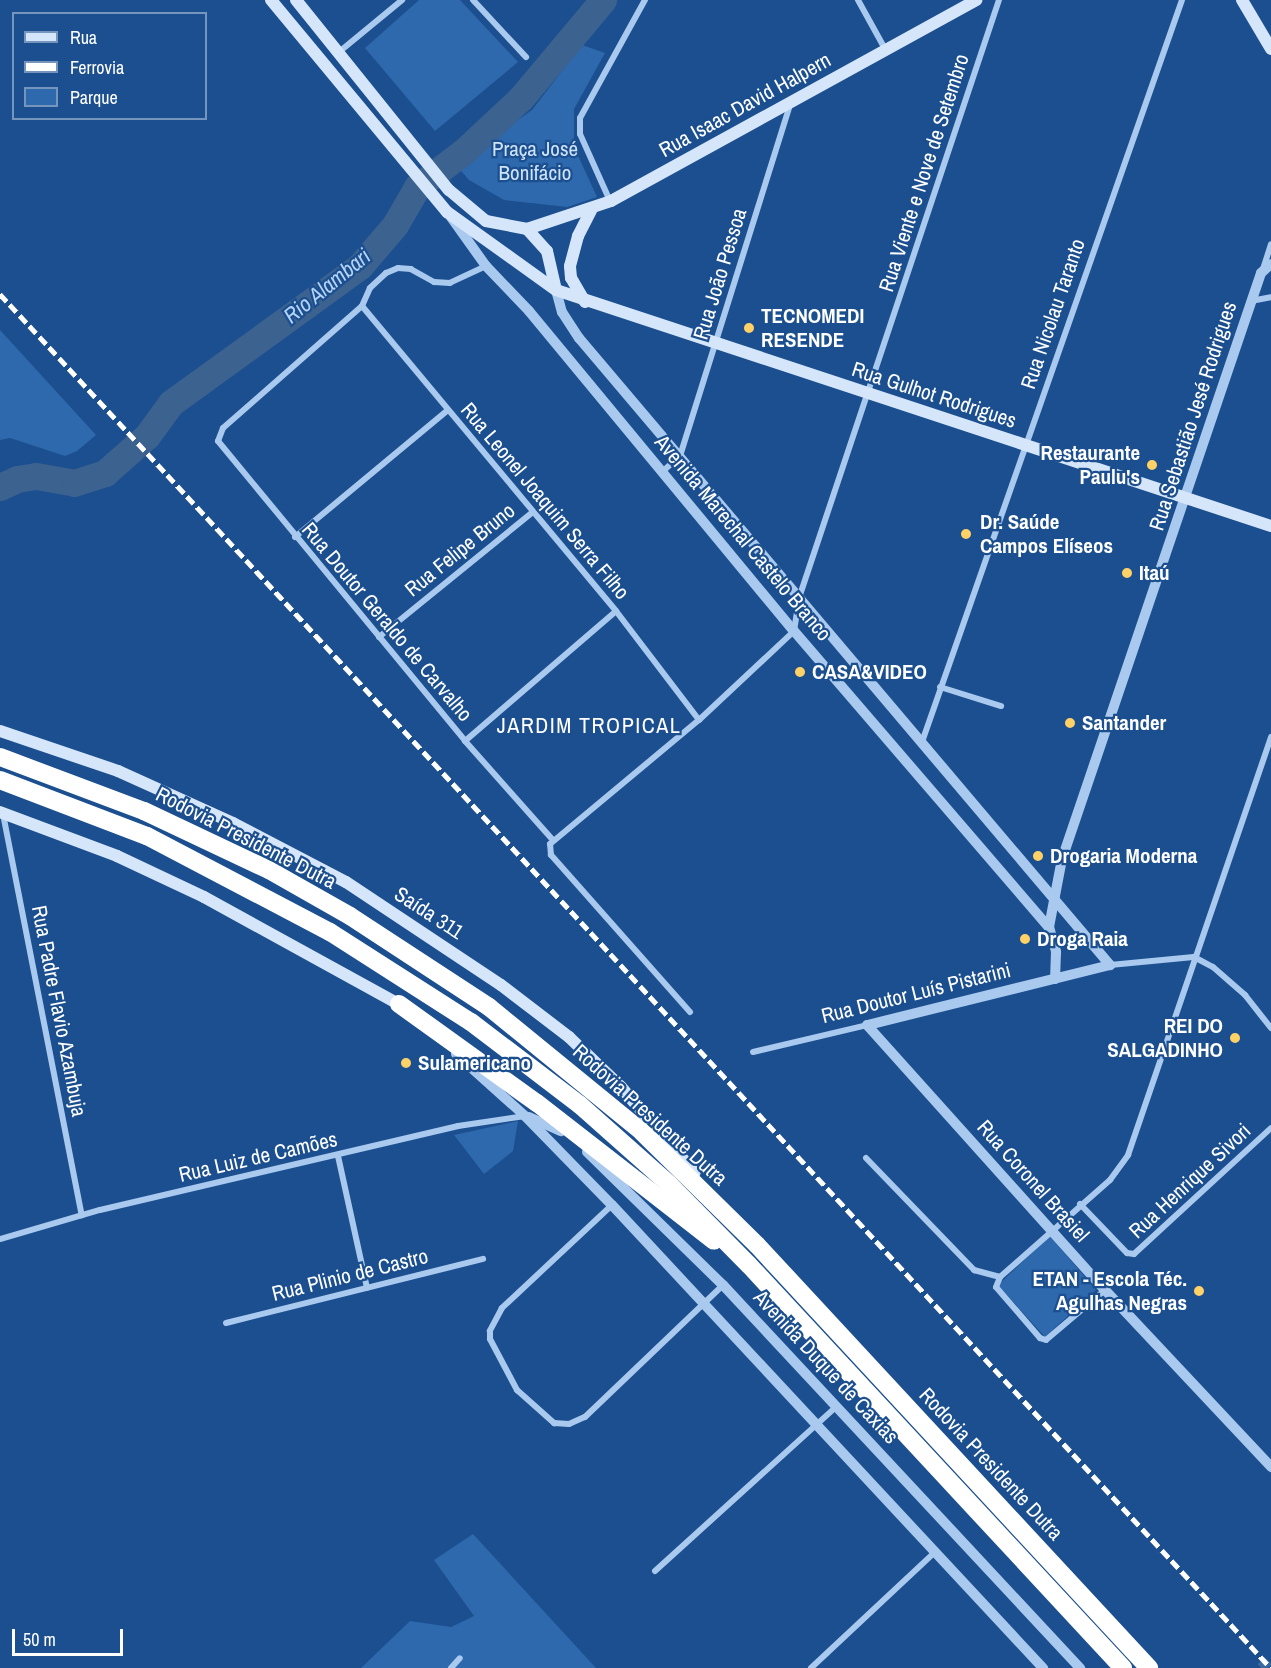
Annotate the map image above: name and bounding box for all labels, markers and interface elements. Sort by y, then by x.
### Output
legend [12,12,207,120]
text: Rua [70,25,97,50]
street label: Rua Isaac David Halpern [655,47,835,163]
street label: Rua Viente e Nove de Setembro [874,51,974,295]
text: Ferrovia [70,55,124,80]
text: Parque [70,85,118,110]
park label: Praça José Bonifácio [492,136,578,186]
street label: Rua João Pessoa [688,205,752,343]
street label: Rua Nicolau Taranto [1015,236,1091,392]
water label: Rio Alambari [278,243,376,329]
street label: Rua Sebastião Jesé Rodrigues [1144,298,1242,534]
place label: TECNOMEDI RESENDE [761,303,864,353]
marker: TECNOMEDI RESENDE [742,321,756,335]
street label: Rua Gulhot Rodrigues [849,357,1019,433]
street label: Rua Leonel Joaquim Serra Filho [455,398,635,604]
street label: Avenida Marechal Castelo Branco [649,430,837,646]
place label: Restaurante Paulu's [1040,440,1140,490]
marker: Restaurante Paulu's [1145,458,1159,472]
street label: Rua Felipe Bruno [400,498,520,602]
place label: Dr. Saúde Campos Elíseos [980,509,1113,559]
street label: Rua Doutor Geraldo de Carvalho [296,517,478,727]
marker: Dr. Saúde Campos Elíseos [957,525,975,543]
place label: Itaú [1139,560,1170,586]
marker: Itaú [1120,566,1134,580]
place label: CASA&VIDEO [812,659,927,685]
marker: CASA&VIDEO [793,665,807,679]
place label: Santander [1082,710,1166,736]
district label: JARDIM TROPICAL [497,713,681,739]
marker: Santander [1063,716,1077,730]
street label: Rodovia Presidente Dutra [152,782,340,894]
place label: Drogaria Moderna [1050,843,1197,869]
marker: Drogaria Moderna [1031,849,1045,863]
street label: Saída 311 [390,881,468,945]
street label: Rua Padre Flavio Azambuja [26,903,92,1119]
place label: Droga Raia [1037,926,1128,952]
marker: Droga Raia [1018,932,1032,946]
street label: Rua Doutor Luís Pistarini [819,957,1013,1029]
place label: REI DO SALGADINHO [1107,1013,1223,1063]
marker: REI DO SALGADINHO [1228,1031,1242,1045]
street label: Rodovia Presidente Dutra [568,1039,732,1191]
place label: Sulamericano [418,1050,531,1076]
marker: Sulamericano [399,1056,413,1070]
street label: Rua Coronel Brasiel [972,1115,1094,1247]
street label: Rua Henrique Sivori [1124,1118,1256,1244]
street label: Rua Luiz de Camões [176,1127,340,1187]
street label: Rua Plinio de Castro [269,1243,431,1307]
place label: ETAN - Escola Téc. Agulhas Negras [1033,1266,1187,1316]
marker: ETAN - Escola Téc. Agulhas Negras [1192,1284,1206,1298]
street label: Avenida Duque de Caxias [748,1285,904,1449]
street label: Rodovia Presidente Dutra [914,1383,1068,1545]
scale bar [15,1617,126,1655]
text: 50 m [23,1627,56,1652]

